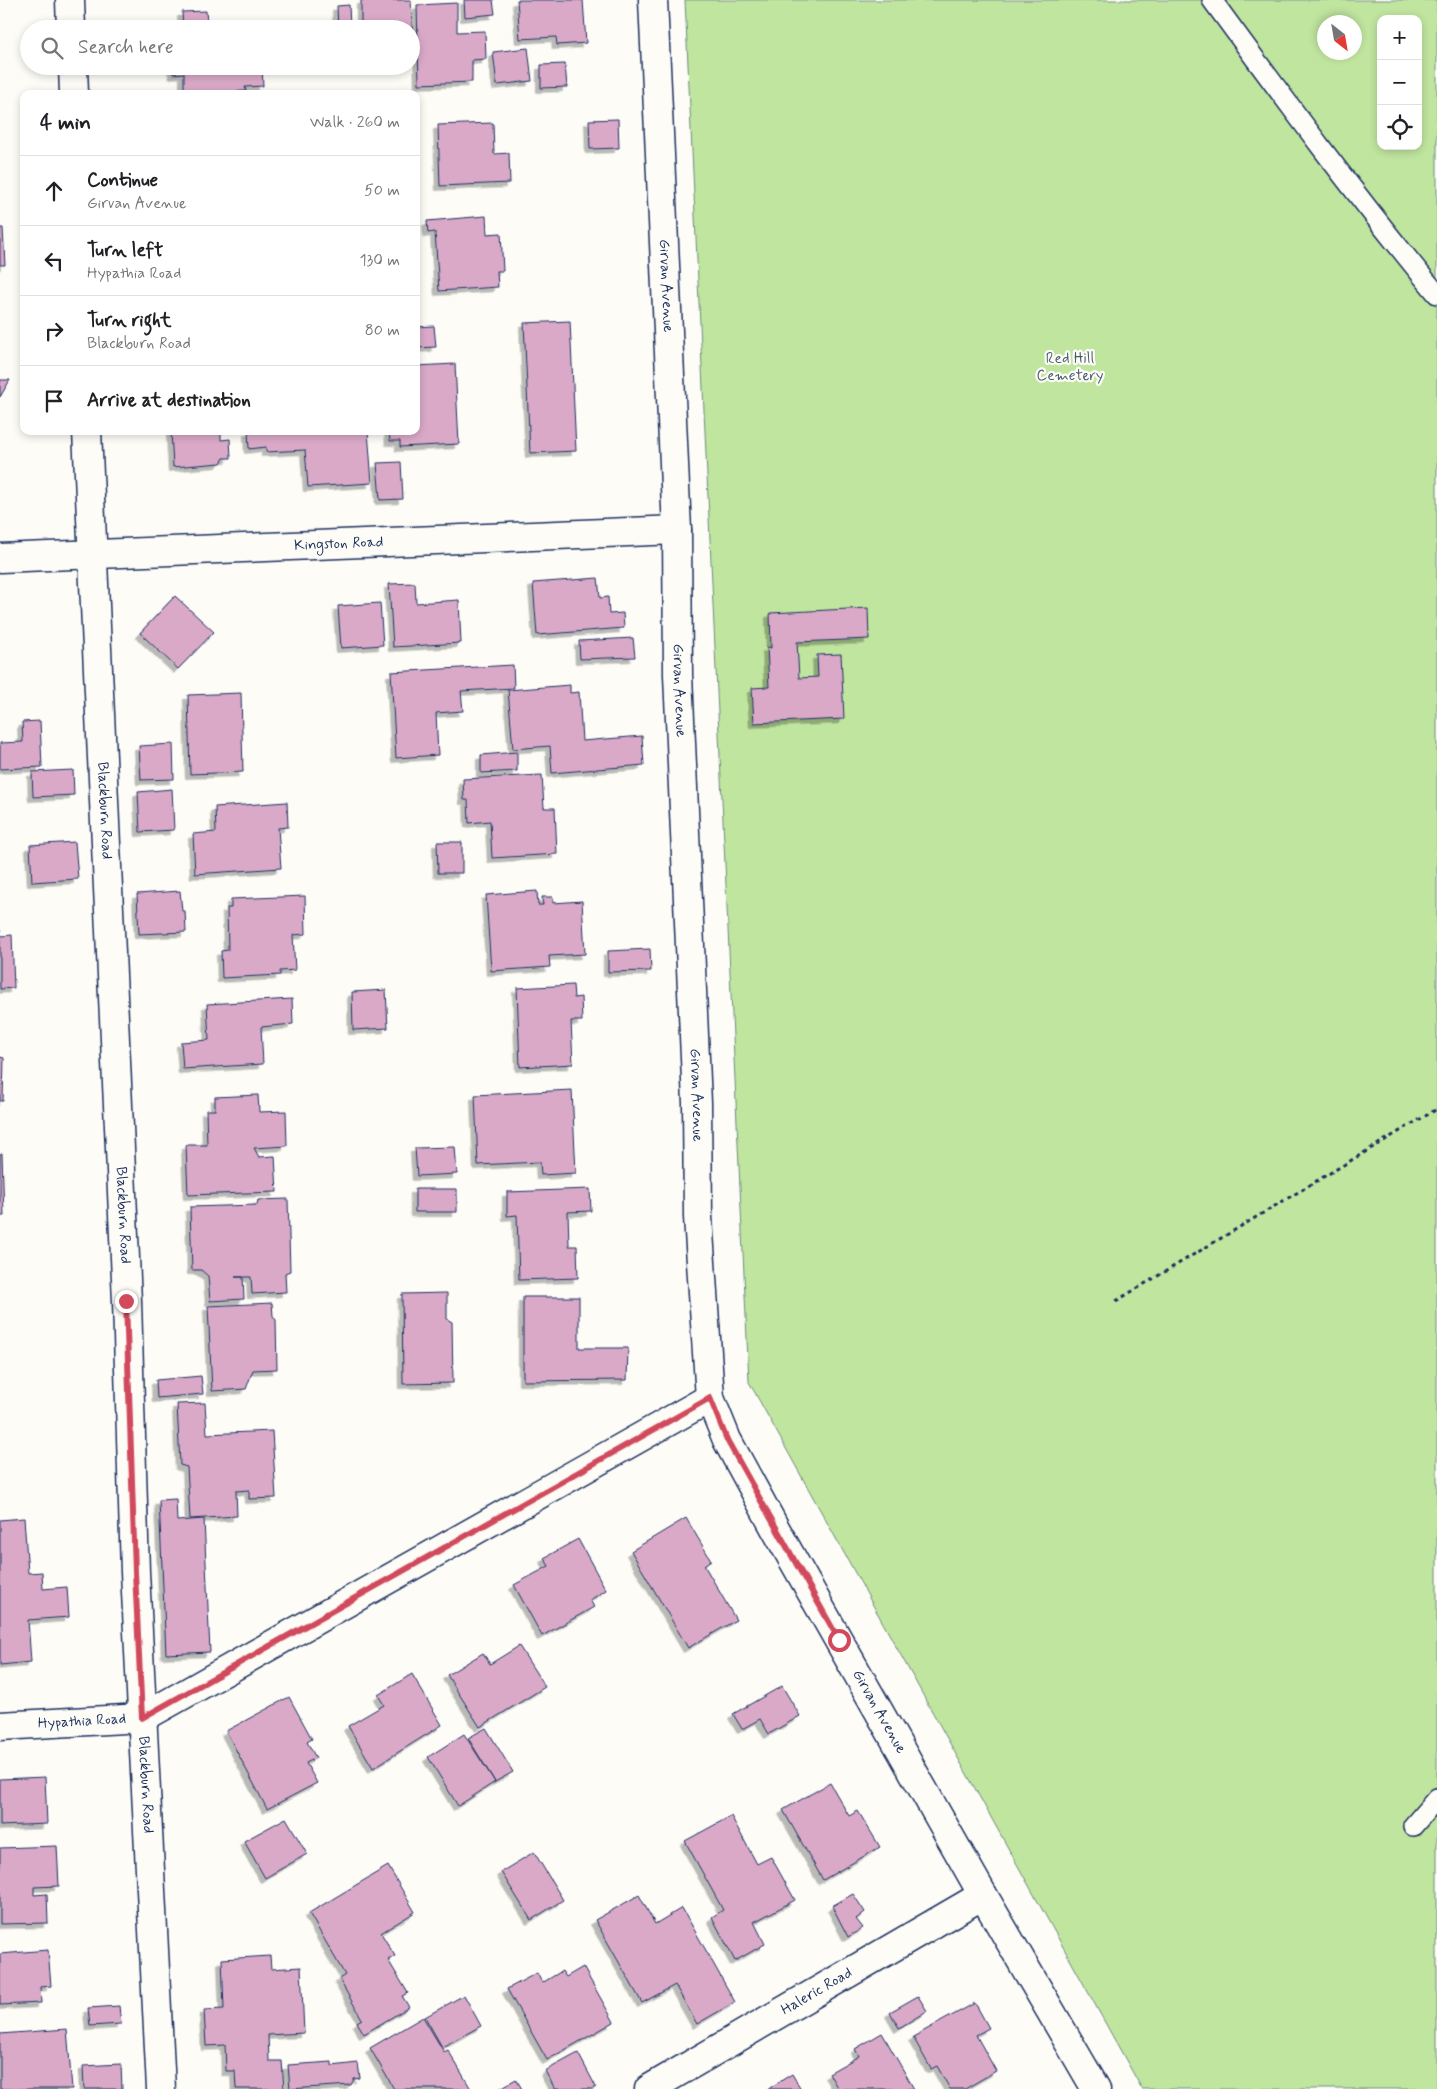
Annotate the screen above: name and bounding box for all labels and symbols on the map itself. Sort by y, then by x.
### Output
north arrow [1317,15,1362,60]
street label: Girvan Avenue [654,239,678,333]
park label: Red Hill Cemetery [1037,349,1104,386]
street label: Kingston Road [294,532,384,556]
street label: Girvan Avenue [668,644,691,738]
street label: Blackburn Road [92,761,117,860]
street label: Girvan Avenue [685,1048,707,1142]
street label: Blackburn Road [111,1166,135,1264]
route end [115,1290,138,1313]
route start [828,1629,851,1652]
street label: Girvan Avenue [847,1666,911,1757]
street label: Hypathia Road [37,1709,127,1734]
street label: Blackburn Road [133,1736,158,1834]
street label: Haleric Road [778,1963,856,2020]

